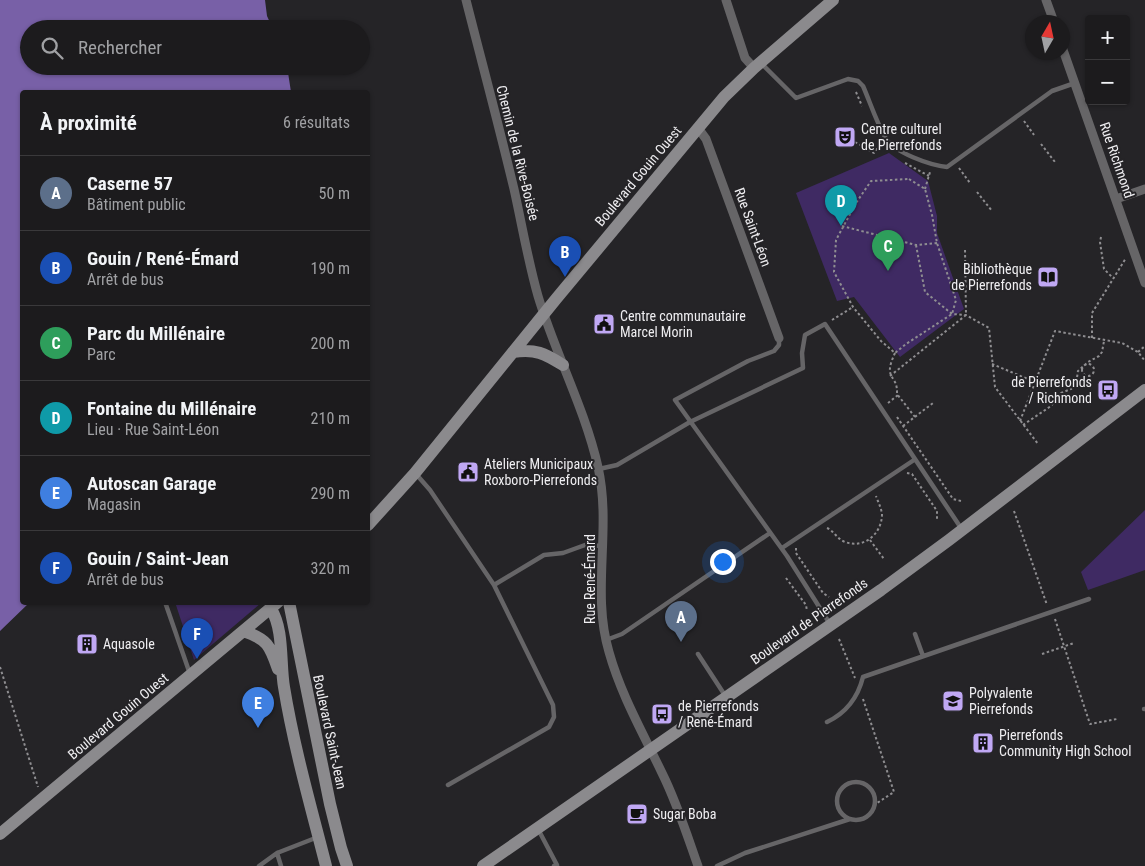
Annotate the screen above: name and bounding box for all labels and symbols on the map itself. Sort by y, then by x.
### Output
north arrow [1025,15,1070,60]
street label: Chemin de la Rive-Boisée [493,84,543,223]
street label: Rue Richmond [1097,120,1137,200]
place label: Centre culturel de Pierrefonds [861,121,942,153]
street label: Boulevard Gouin Ouest [592,123,684,229]
theatre icon: Centre culturel de Pierrefonds [833,125,857,149]
street label: Rue Saint-Léon [731,185,775,269]
pin: D [825,185,857,226]
pin: C [872,230,904,271]
pin: B [549,236,581,277]
place label: Bibliothèque de Pierrefonds [951,261,1032,293]
library icon: Bibliothèque de Pierrefonds [1036,265,1060,289]
place label: Centre communautaire Marcel Morin [620,308,746,340]
public building icon: Centre communautaire Marcel Morin [592,312,616,336]
place label: de Pierrefonds / Richmond [1011,374,1092,406]
bus stop icon: de Pierrefonds / Richmond [1096,378,1120,402]
place label: Ateliers Municipaux Roxboro-Pierrefonds [484,456,597,488]
public building icon: Ateliers Municipaux Roxboro-Pierrefonds [456,460,480,484]
street label: Rue René-Émard [581,534,598,624]
your location [710,549,736,575]
street label: Boulevard de Pierrefonds [748,575,870,667]
pin: A [665,601,697,642]
pin: F [181,618,213,659]
building icon: Aquasole [75,632,99,656]
place label: Aquasole [103,636,155,652]
street label: Boulevard Gouin Ouest [65,670,171,762]
street label: Boulevard Saint-Jean [310,673,350,791]
place label: Polyvalente Pierrefonds [969,685,1033,717]
pin: E [242,687,274,728]
school or university icon: Polyvalente Pierrefonds [941,689,965,713]
place label: de Pierrefonds / René-Émard [678,698,759,730]
bus stop icon: de Pierrefonds / René-Émard [650,702,674,726]
place label: Pierrefonds Community High School [999,727,1132,759]
building icon: Pierrefonds Community High School [971,731,995,755]
cafe icon: Sugar Boba [625,802,649,826]
place label: Sugar Boba [653,806,716,822]

